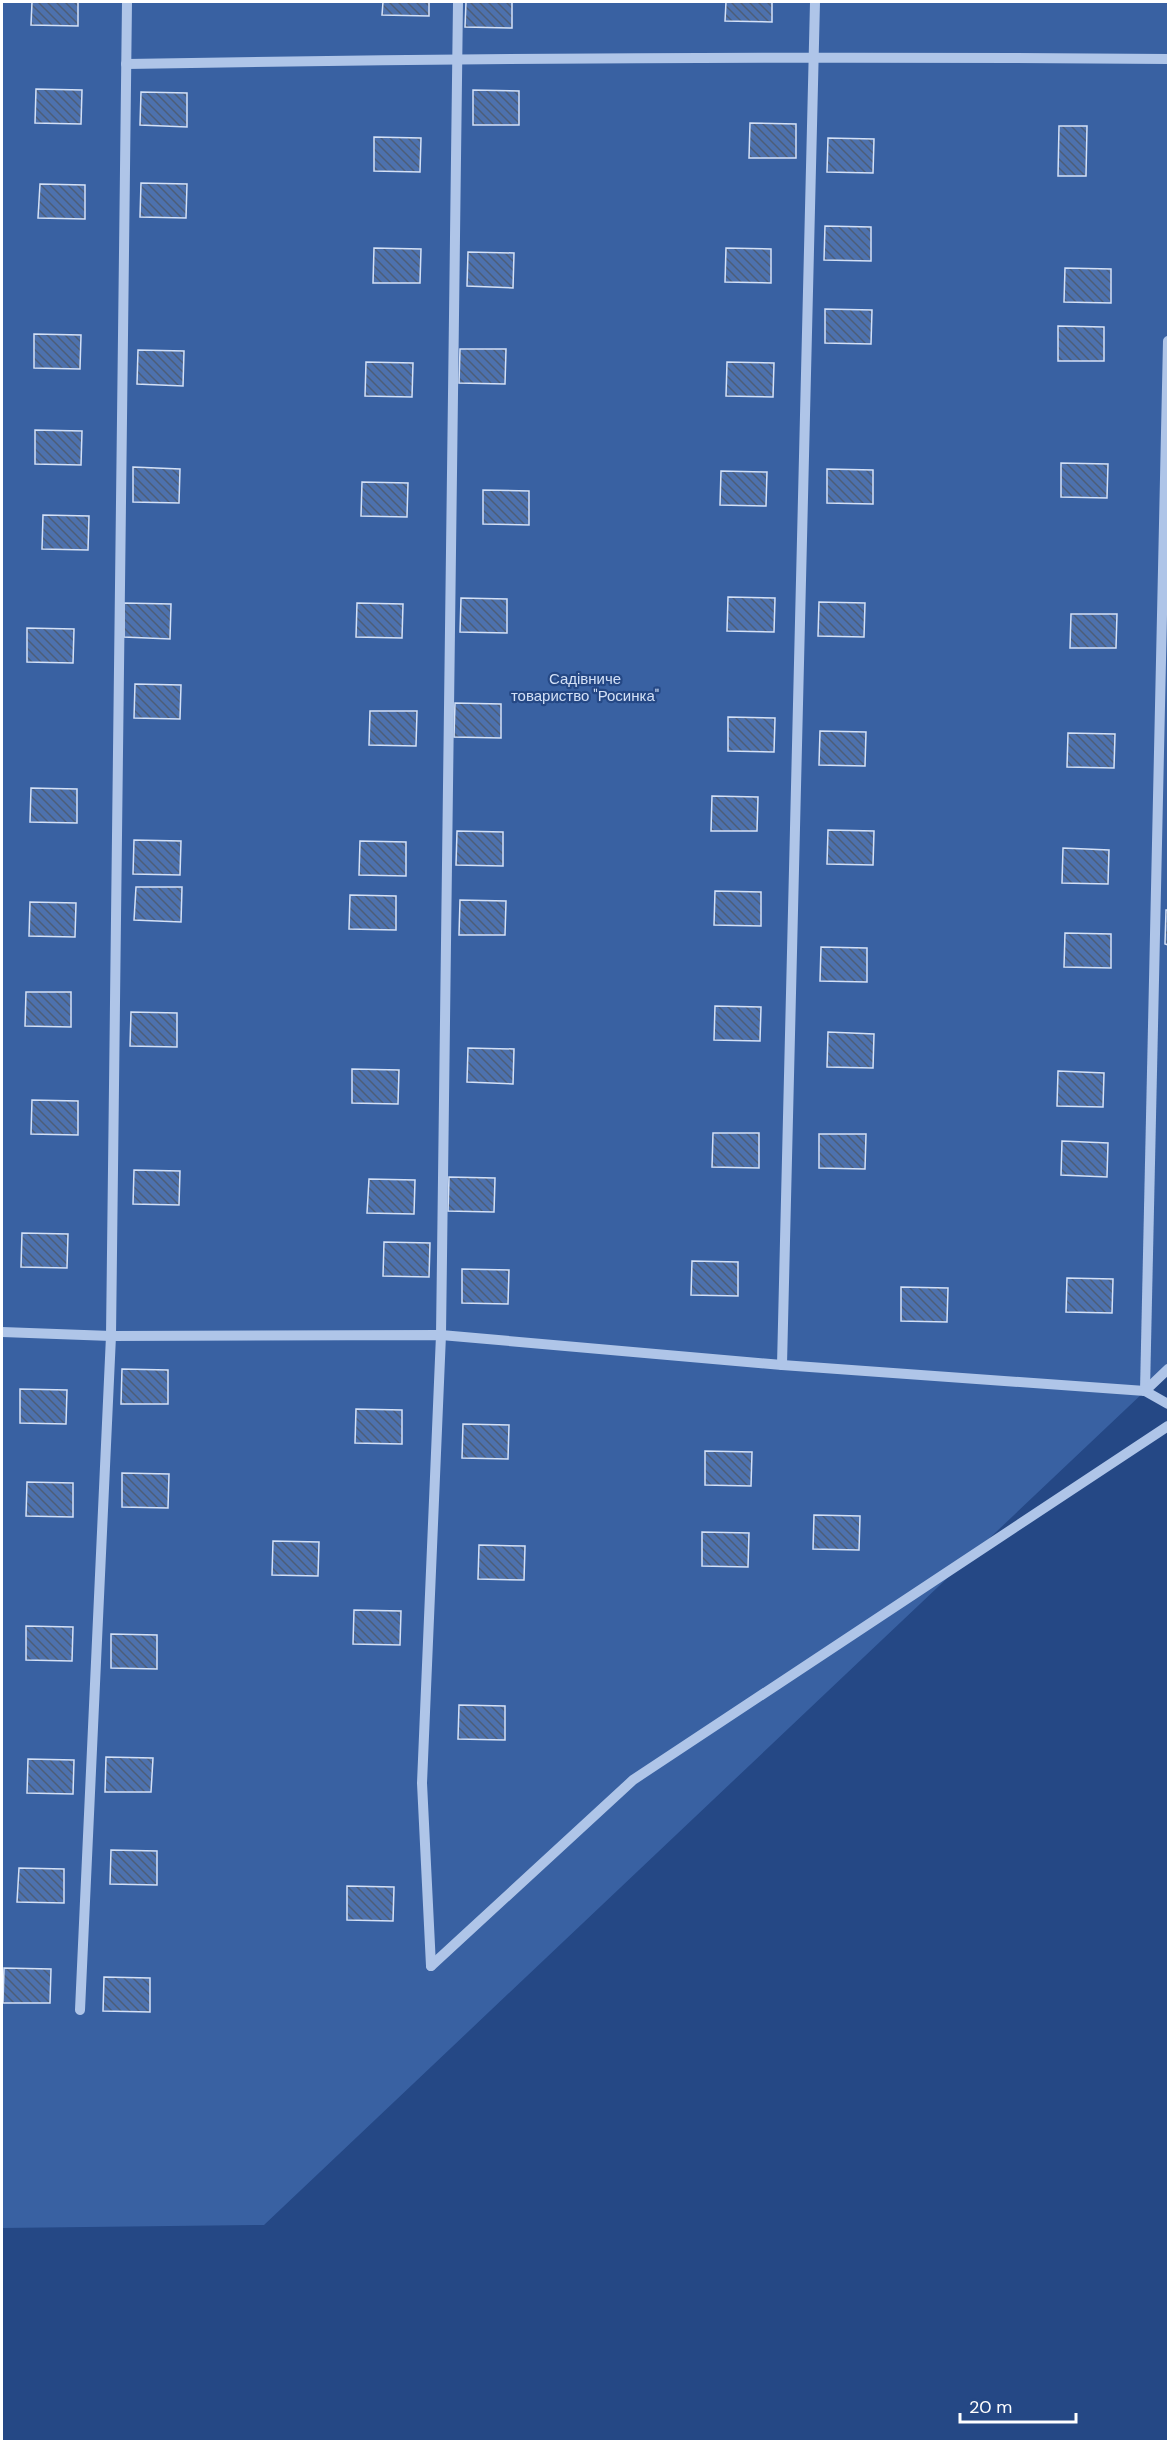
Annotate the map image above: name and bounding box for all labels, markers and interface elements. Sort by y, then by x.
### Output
park label: Садівниче товариство "Росинка" [511,669,659,706]
scale bar [960,2386,1076,2424]
text: 20 m [969,2395,1012,2419]

